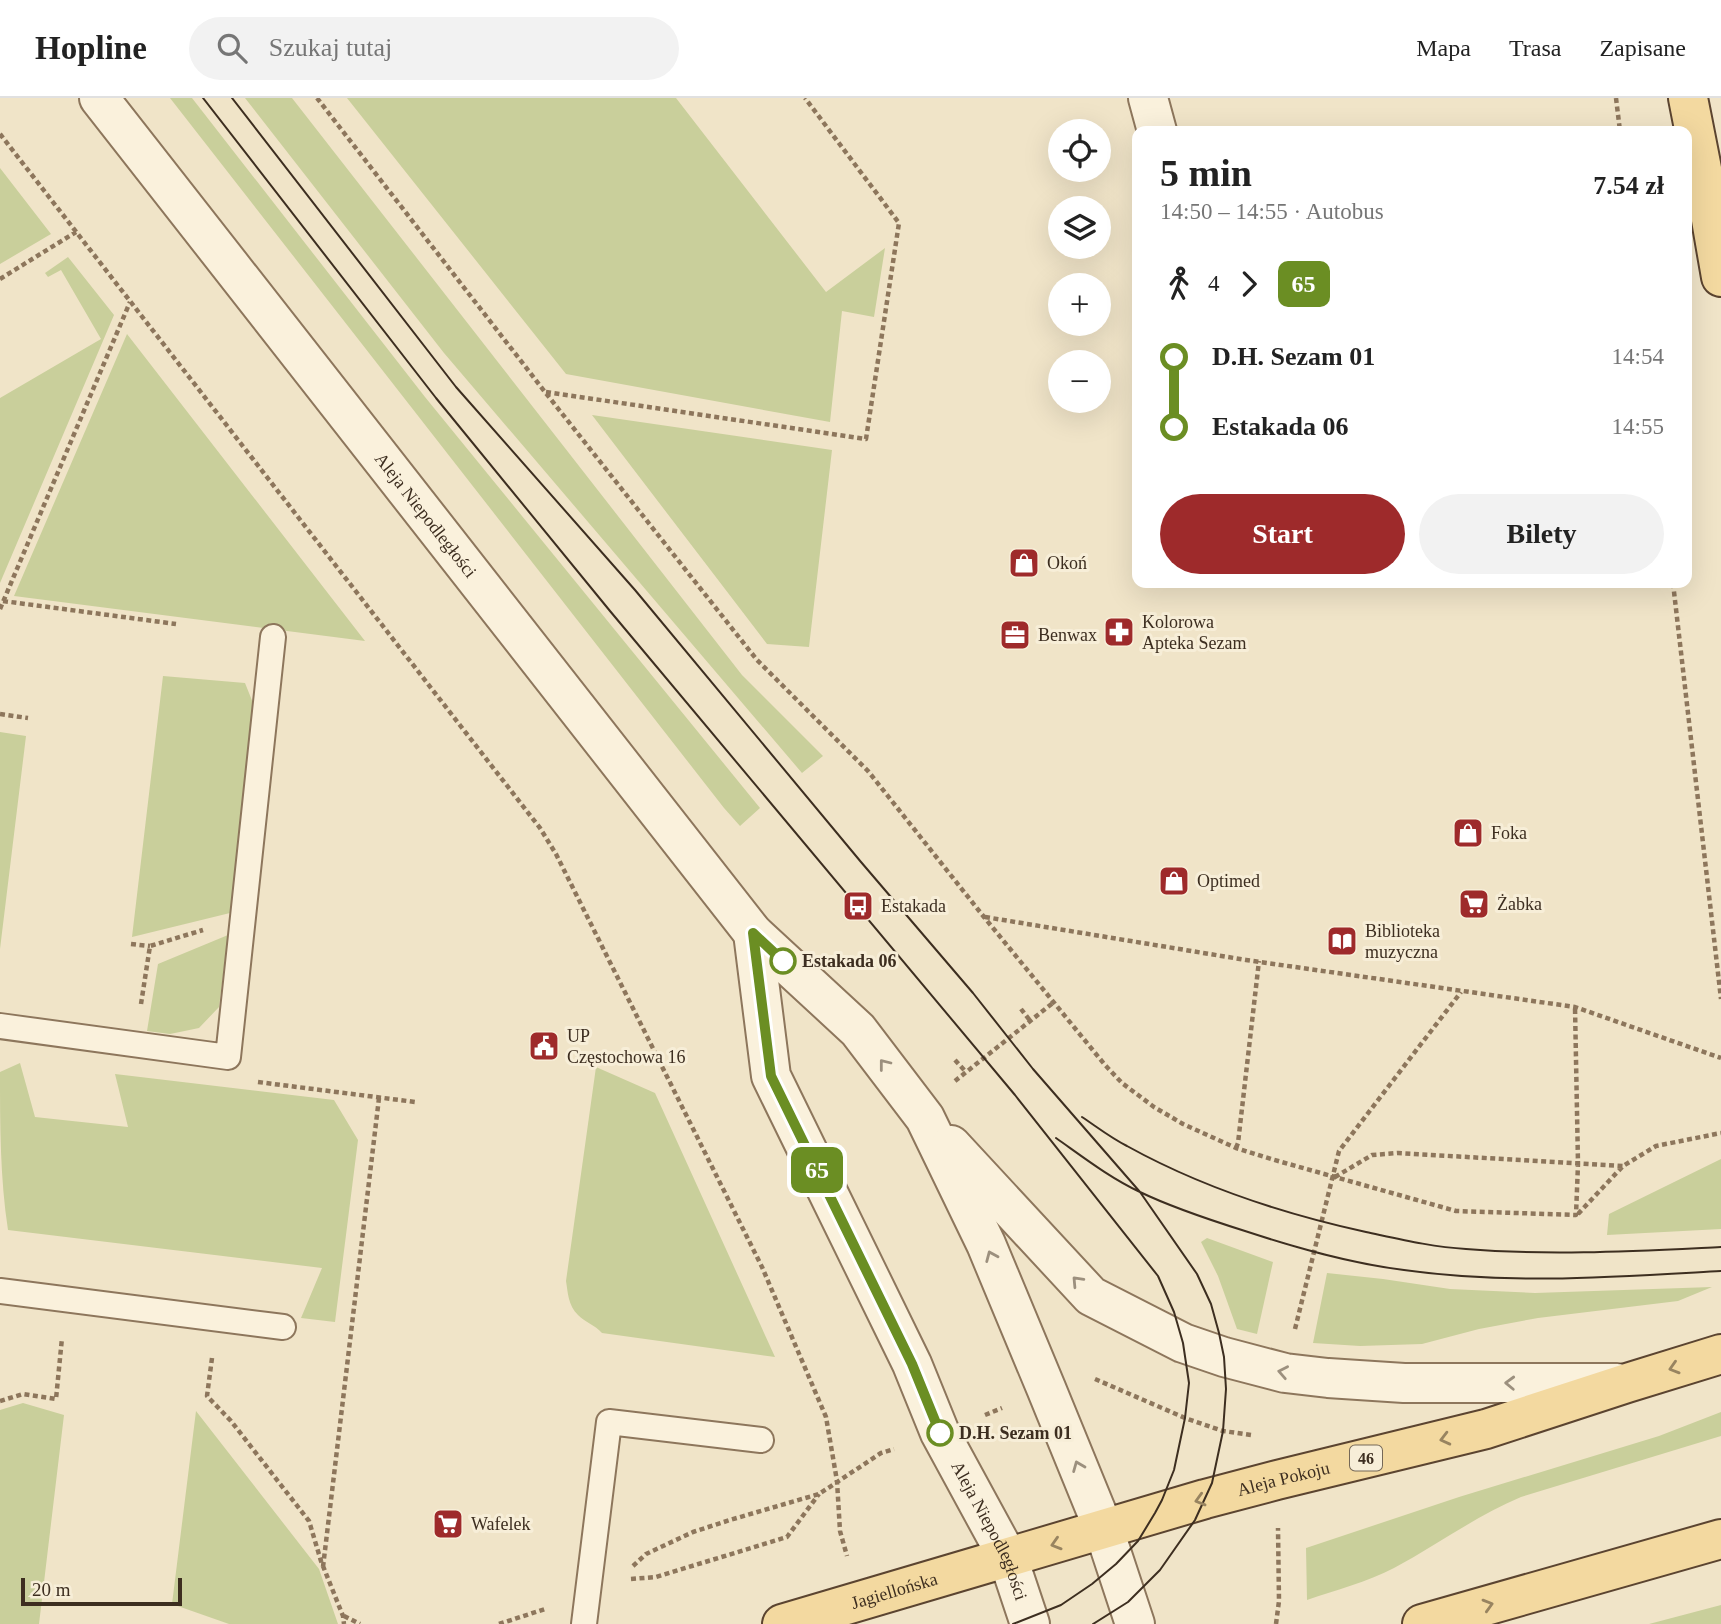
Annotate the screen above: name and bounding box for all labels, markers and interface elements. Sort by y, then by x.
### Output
search box [189,17,679,80]
icon: search [213,29,251,67]
text: Hopline [35,30,147,66]
text: Szukaj tutaj [269,33,392,62]
text: Mapa [1416,35,1471,61]
text: Trasa [1509,35,1561,61]
text: Zapisane [1599,35,1686,61]
map controls [1048,119,1111,413]
button: locate [1048,119,1111,182]
text: 5 min [1160,152,1252,194]
text: 7.54 zł [1593,171,1664,200]
button: layers [1048,196,1111,259]
text: 14:50 – 14:55 · Autobus [1160,199,1384,224]
icon: walk [1160,265,1198,303]
icon: forward [1230,265,1268,303]
text: 4 [1208,271,1220,296]
text: 65 [1292,271,1316,297]
button: + [1048,273,1111,336]
text: D.H. Sezam 01 [1212,342,1375,371]
text: 14:54 [1612,344,1664,369]
button: − [1048,350,1111,413]
text: Estakada 06 [1212,412,1349,441]
text: 14:55 [1612,414,1664,439]
street label: Aleja Niepodległości [371,449,481,581]
button: Start [1160,494,1405,574]
button: Bilety [1419,494,1664,574]
shop icon: Okoń [1007,546,1041,580]
place label: Okoń [1047,553,1087,573]
place label: Kolorowa Apteka Sezam [1142,612,1246,653]
pharmacy icon: Kolorowa Apteka Sezam [1102,615,1136,649]
office icon: Benwax [998,618,1032,652]
place label: Benwax [1038,625,1097,645]
shop icon: Foka [1451,816,1485,850]
place label: Foka [1491,823,1527,843]
shop icon: Optimed [1157,864,1191,898]
place label: Optimed [1197,871,1260,891]
supermarket icon: Żabka [1457,887,1491,921]
bus stop icon: Estakada [841,889,875,923]
place label: Żabka [1497,894,1542,914]
place label: Estakada [881,896,946,916]
place label: Biblioteka muzyczna [1365,921,1440,962]
library icon: Biblioteka muzyczna [1325,924,1359,958]
marker: Estakada 06 [770,948,796,974]
place label: Estakada 06 [802,951,897,971]
place label: UP Częstochowa 16 [567,1026,685,1067]
public building icon: UP Częstochowa 16 [527,1029,561,1063]
one-way arrow [879,1059,892,1071]
line badge: 65 [786,1147,848,1193]
text: 65 [805,1157,829,1183]
one-way arrow [985,1251,999,1263]
one-way arrow [1073,1276,1085,1289]
one-way arrow [1668,1360,1680,1375]
one-way arrow [1277,1365,1289,1380]
one-way arrow [1504,1375,1514,1391]
marker: D.H. Sezam 01 [927,1420,953,1446]
place label: D.H. Sezam 01 [959,1423,1072,1443]
one-way arrow [1439,1431,1451,1445]
road number: 46 [1350,1446,1382,1470]
street label: Aleja Niepodległości [947,1458,1031,1603]
street label: Aleja Pokoju [1235,1458,1332,1500]
one-way arrow [1072,1461,1086,1474]
one-way arrow [1194,1492,1206,1507]
supermarket icon: Wafelek [431,1507,465,1541]
place label: Wafelek [471,1514,531,1534]
one-way arrow [1050,1535,1062,1550]
street label: Jagiellońska [849,1569,940,1613]
scale bar [21,1575,182,1607]
text: 20 m [32,1579,71,1600]
one-way arrow [1482,1599,1494,1614]

